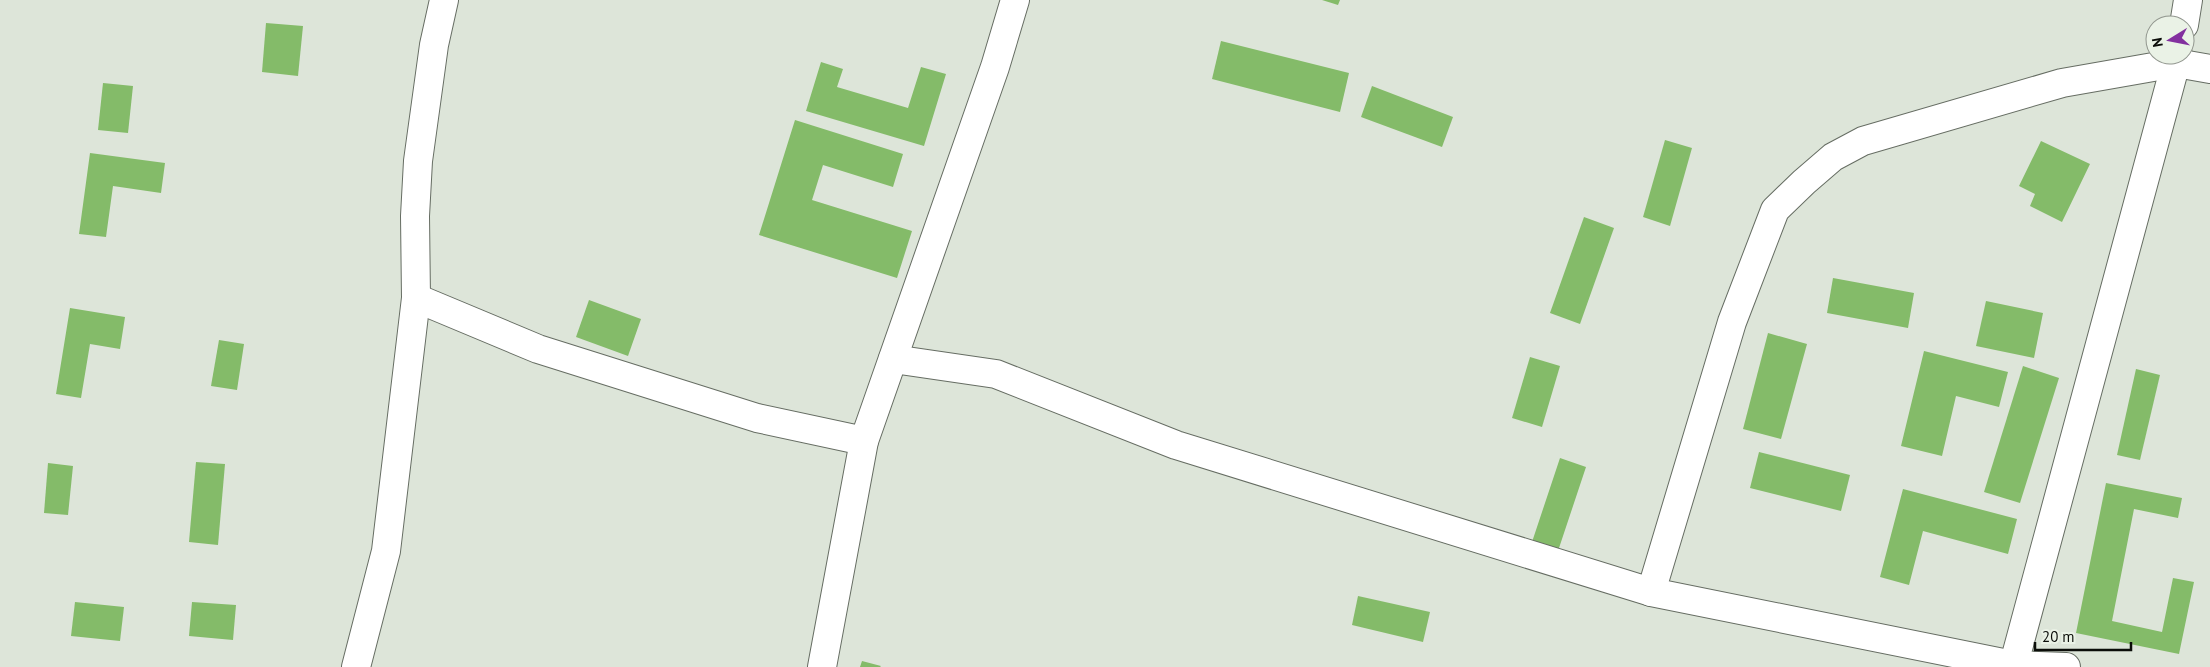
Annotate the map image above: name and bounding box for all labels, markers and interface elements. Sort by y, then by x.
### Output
north arrow [2145,15,2195,65]
text: N [2148,36,2167,48]
scale bar [2035,620,2131,652]
text: 20 m [2042,627,2075,646]

